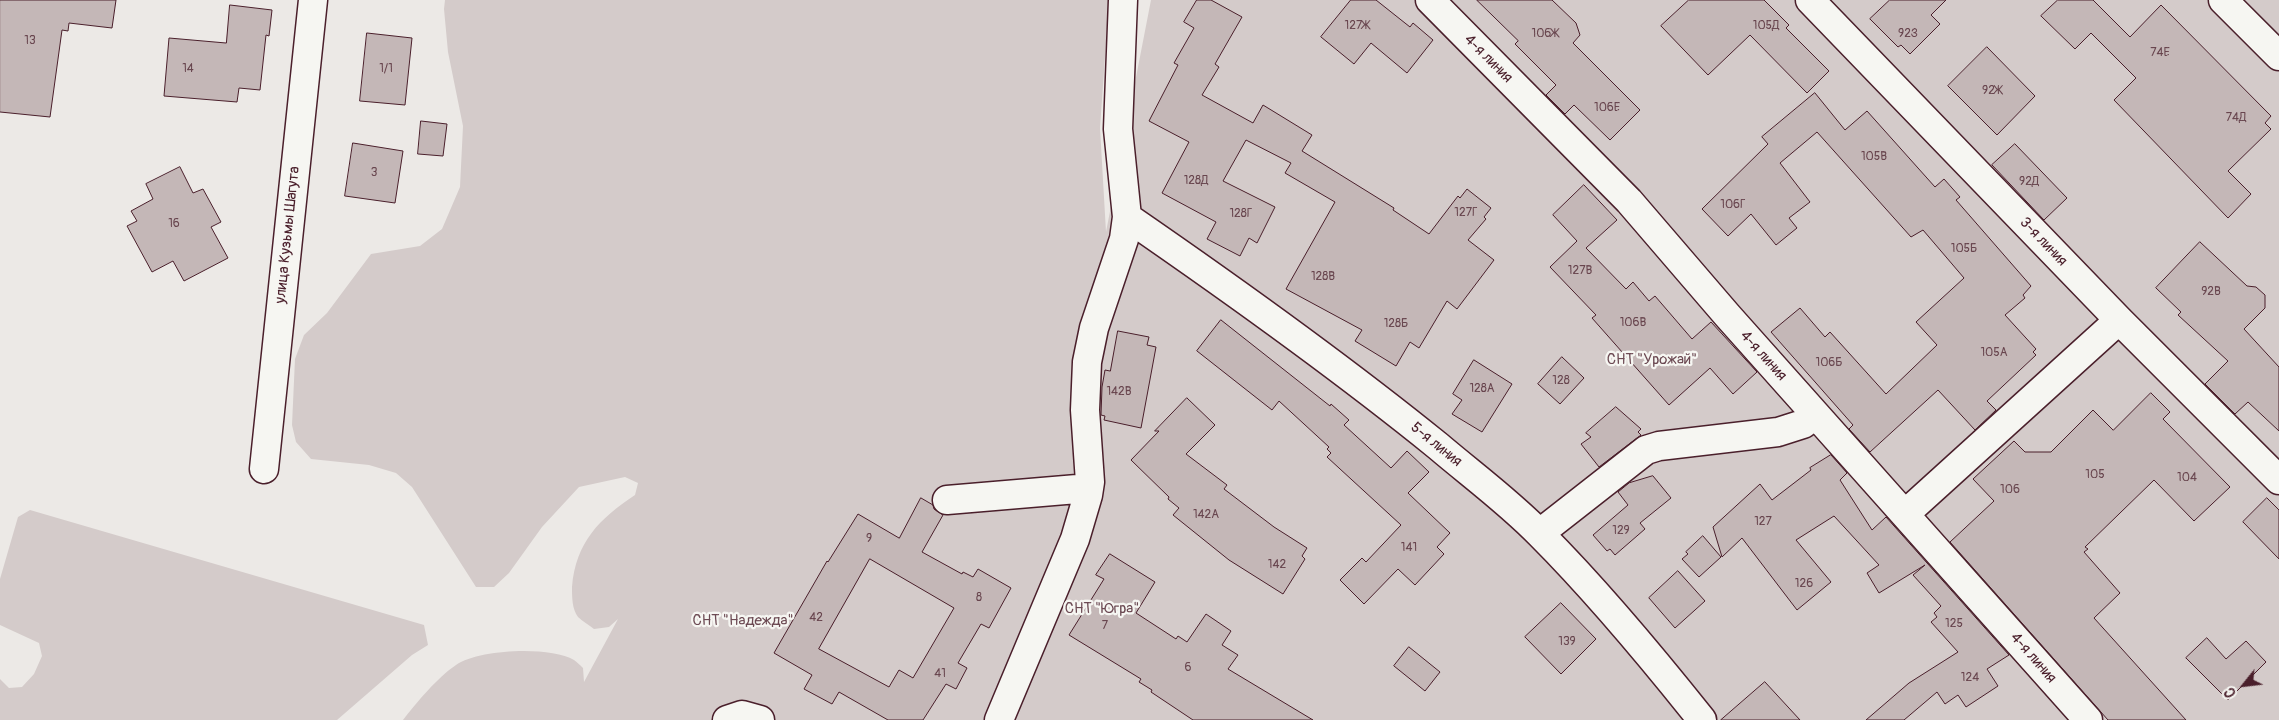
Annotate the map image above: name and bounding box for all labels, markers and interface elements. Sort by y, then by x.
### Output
house number: 127Ж [1345,19,1369,33]
house number: 105Д [1753,19,1779,33]
house number: 106Ж [1531,27,1559,41]
house number: 92З [1898,27,1918,41]
street label: 4-я линия [1460,31,1516,87]
house number: 13 [24,34,36,48]
house number: 74Е [2150,46,2170,60]
house number: 14 [182,62,194,76]
house number: 1/1 [379,62,393,76]
house number: 92Ж [1982,84,2002,98]
house number: 106Е [1594,101,1620,115]
house number: 74Д [2226,111,2246,125]
house number: 105В [1861,150,1887,164]
street label: улица Кузьмы Шагута [272,166,304,304]
house number: 3 [371,166,377,180]
house number: 128Д [1184,174,1208,188]
house number: 92Д [2019,175,2039,189]
house number: 106Г [1720,198,1746,212]
house number: 127Г [1454,206,1478,220]
house number: 128Г [1229,207,1253,221]
street label: 3-я линия [2015,214,2071,270]
house number: 16 [168,217,180,231]
house number: 105Б [1951,242,1977,256]
house number: 127В [1568,264,1592,278]
house number: 128В [1311,270,1335,284]
house number: 92В [2201,285,2221,299]
house number: 106В [1620,316,1646,330]
house number: 128Б [1384,317,1408,331]
street label: 4-я линия [1736,327,1790,385]
house number: 105А [1980,346,2008,360]
park label: СНТ "Урожай" [1607,351,1697,369]
house number: 106Б [1815,356,1843,370]
house number: 128 [1552,374,1570,388]
house number: 128А [1469,382,1495,396]
house number: 142В [1106,385,1132,399]
street label: 5-я линия [1407,419,1465,471]
house number: 105 [2085,468,2105,482]
house number: 104 [2177,471,2197,485]
house number: 106 [2000,483,2020,497]
house number: 142А [1193,508,1219,522]
house number: 127 [1754,515,1772,529]
house number: 129 [1612,524,1630,538]
house number: 9 [866,532,872,546]
house number: 141 [1401,541,1417,555]
house number: 142 [1268,558,1286,572]
house number: 126 [1795,577,1813,591]
house number: 8 [976,591,982,605]
park label: СНТ "Югра" [1065,600,1139,618]
house number: 42 [809,611,823,625]
park label: СНТ "Надежда" [693,612,793,630]
house number: 125 [1945,617,1963,631]
house number: 7 [1102,619,1108,633]
street label: 4-я линия [2006,629,2060,687]
house number: 139 [1558,635,1576,649]
north arrow [2219,660,2269,710]
house number: 6 [1185,661,1191,675]
house number: 41 [934,667,946,681]
house number: 124 [1961,671,1979,685]
text: С [2221,685,2240,700]

